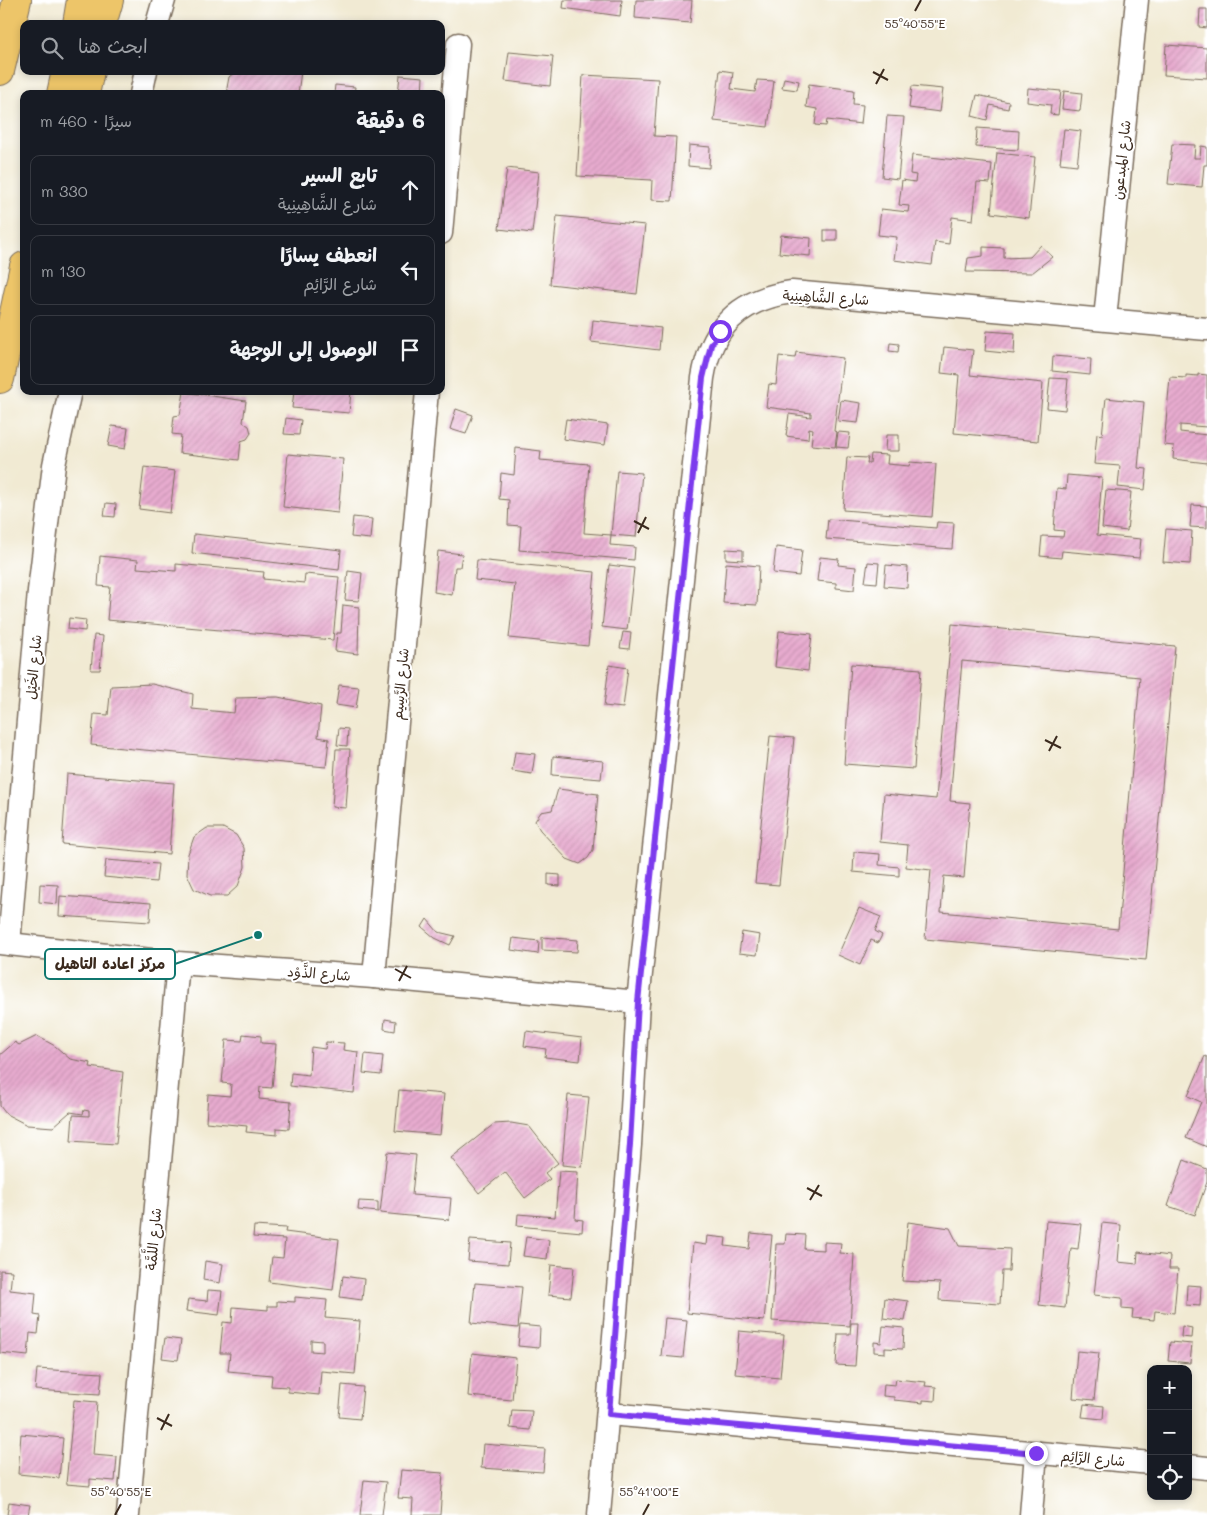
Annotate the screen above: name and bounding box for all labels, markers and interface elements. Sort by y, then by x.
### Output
text: 55°40'55"E [885,15,946,31]
search box [20,20,445,75]
text: ابحث هنا [78,33,148,58]
icon: search [38,34,66,62]
text: 6 دقيقة [356,106,425,133]
text: سيرًا · 460 m [40,110,132,131]
street label: شارع المبدعون [1107,119,1136,201]
text: تابع السير [302,162,377,187]
icon: ahead [396,176,424,204]
text: 330 m [41,180,88,201]
text: شارع الشَّاهِينِية [278,193,377,214]
text: انعطف يسارًا [280,242,377,267]
icon: left [396,256,424,284]
text: 130 m [41,260,85,281]
text: شارع الرَّائِم [303,273,377,294]
street label: شارع الشَّاهِينِية [782,285,870,310]
route start [709,320,732,343]
text: الوصول إلى الوجهة [230,336,377,361]
icon: arrive [396,336,424,364]
street label: شارع الخَيْل [21,634,46,700]
street label: شارع الرَّسِيم [387,647,415,721]
callout: مركز اعاده التاهيل [45,949,175,979]
text: مركز اعاده التاهيل [55,953,165,973]
street label: شارع الذَّوْد [287,961,351,986]
street label: شارع اللَّمَّة [139,1207,166,1271]
map controls [1147,1365,1192,1500]
button: + [1147,1365,1192,1410]
button: − [1147,1410,1192,1455]
route end [1025,1442,1048,1465]
street label: شارع الرَّائِم [1060,1446,1126,1472]
button: locate [1147,1455,1192,1500]
text: 55°40'55"E [91,1483,152,1499]
text: 55°41'00"E [619,1483,679,1499]

